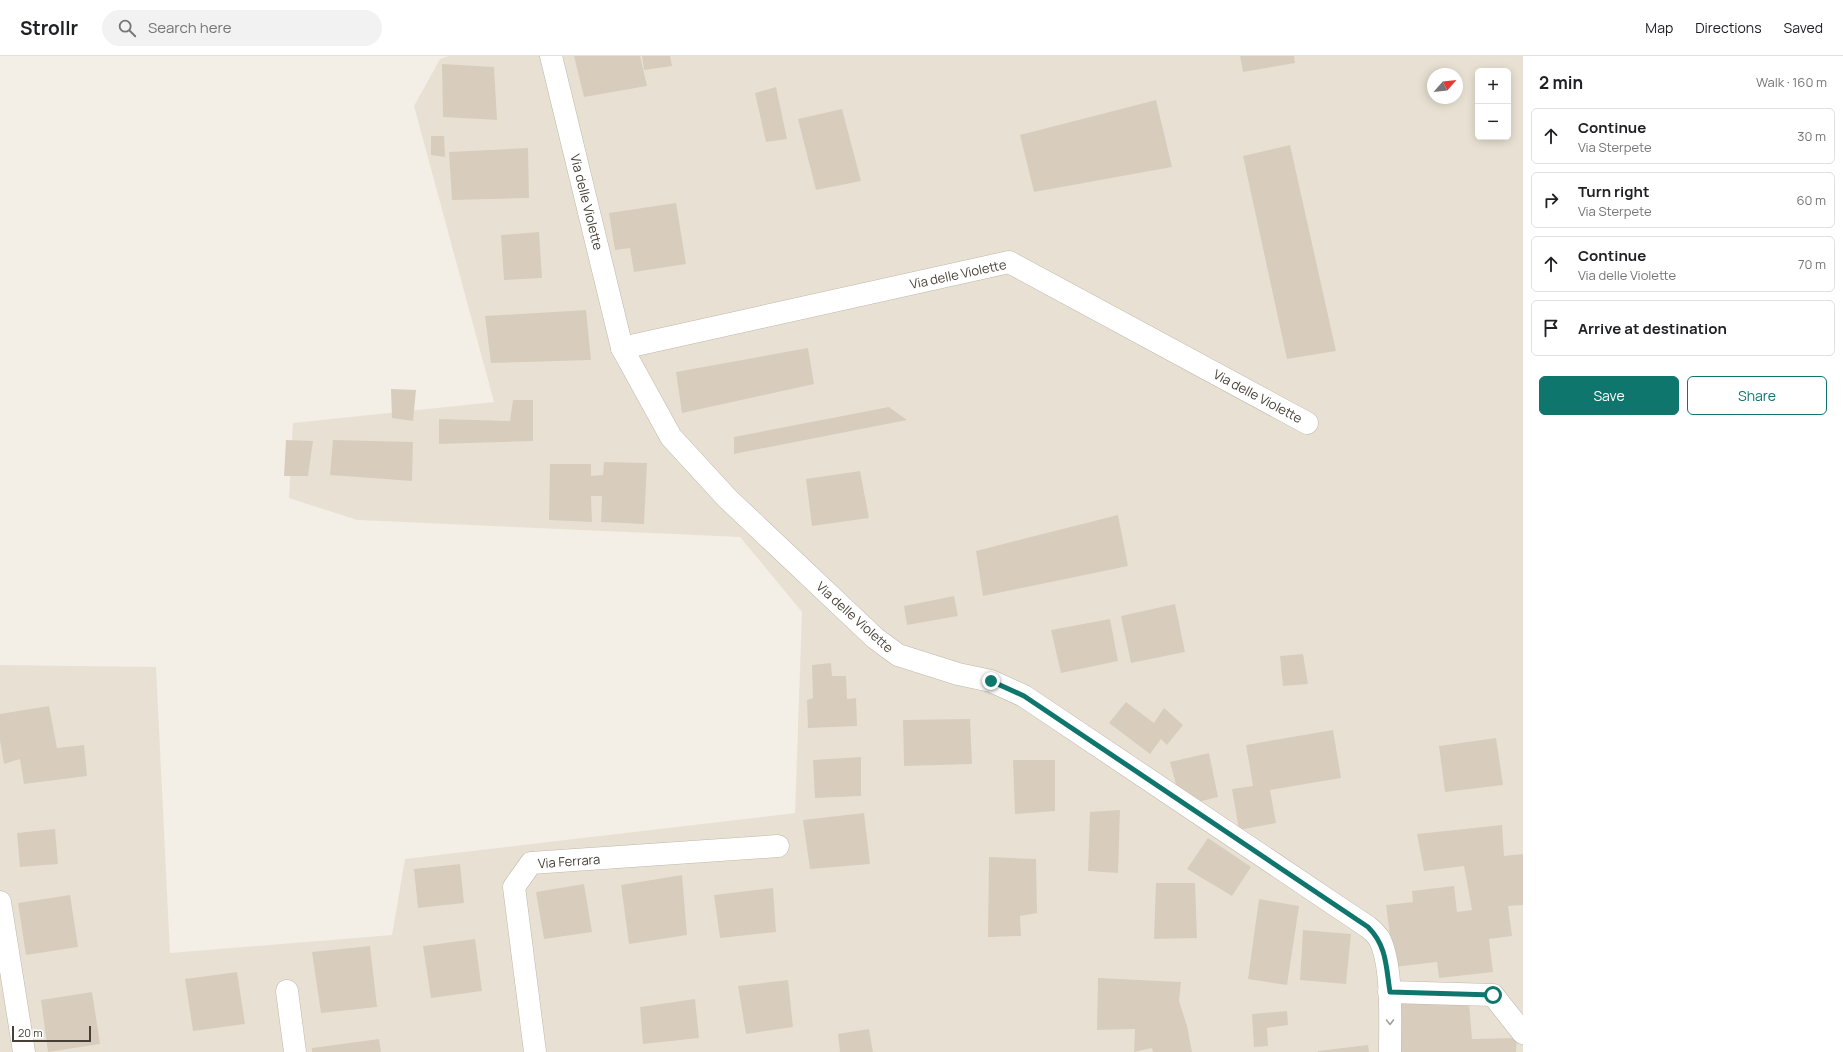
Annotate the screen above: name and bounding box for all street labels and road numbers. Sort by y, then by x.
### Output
street label: Via delle Violette [566,152,608,252]
street label: Via delle Violette [908,255,1008,293]
street label: Via delle Violette [1210,365,1306,427]
street label: Via delle Violette [812,577,898,657]
street label: Via Ferrara [537,850,601,872]

